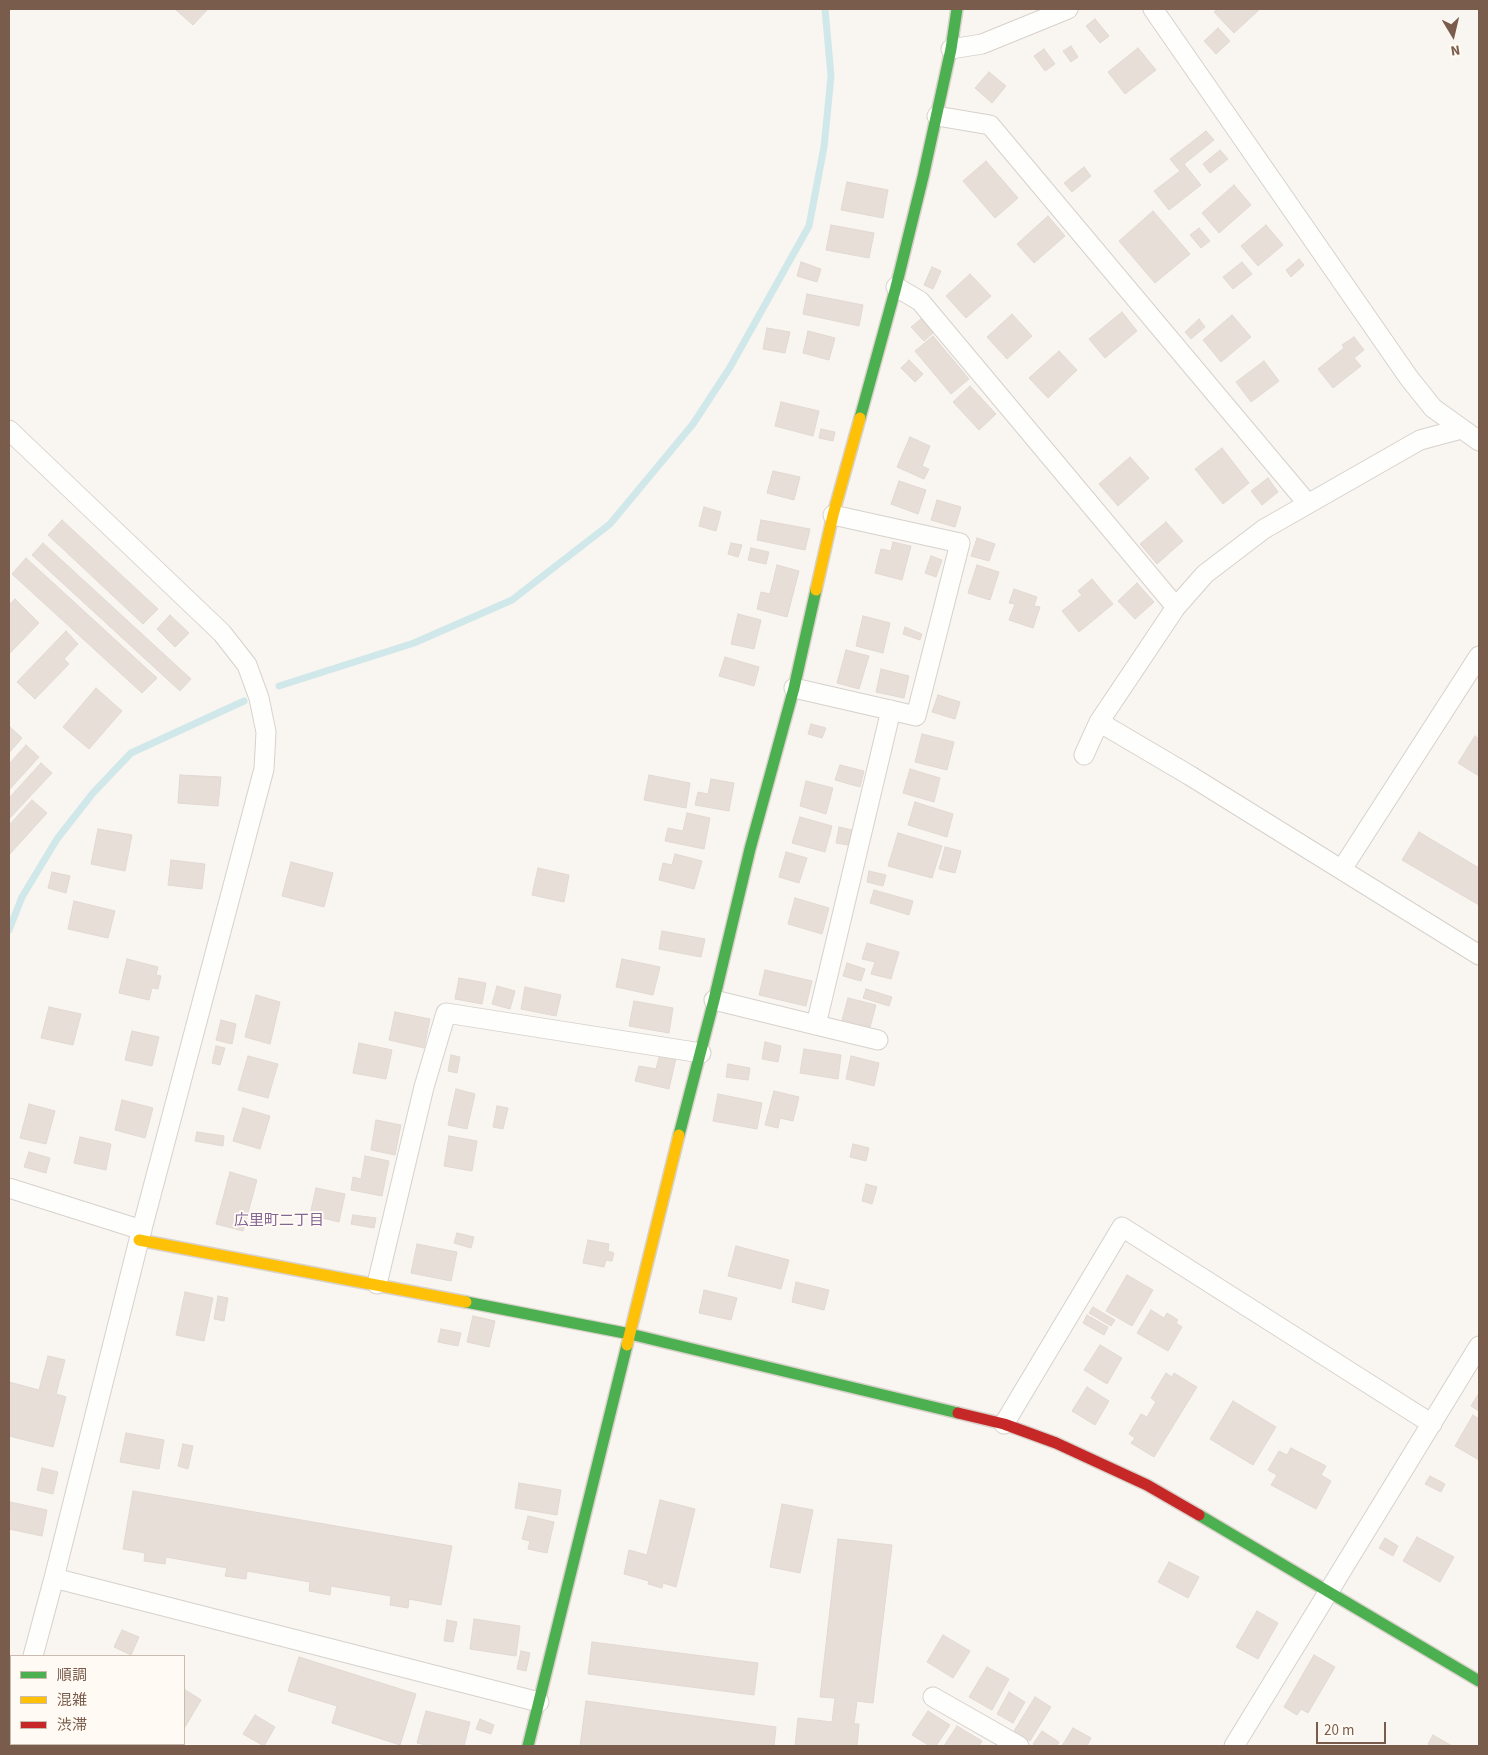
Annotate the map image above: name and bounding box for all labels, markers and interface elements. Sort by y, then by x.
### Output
north arrow [1428,10,1478,60]
text: N [1449,39,1462,60]
district label: 広里町二丁目 [234,1213,324,1231]
legend [10,1655,185,1745]
text: 順調 [57,1665,87,1686]
text: 混雑 [57,1690,87,1711]
scale bar [1318,1712,1388,1744]
text: 渋滞 [57,1715,87,1736]
text: 20 m [1324,1720,1354,1741]

